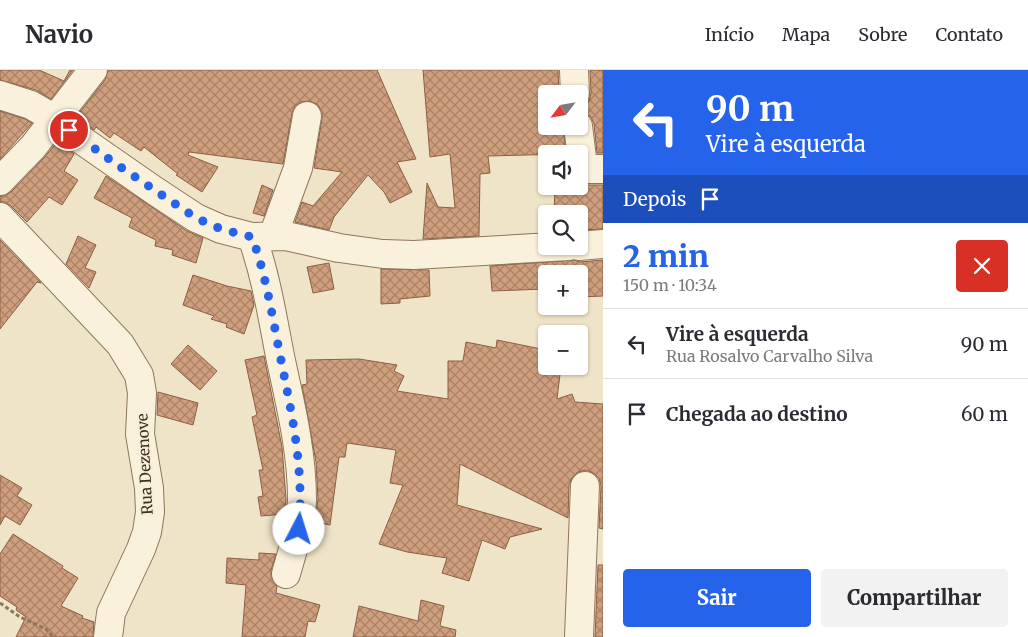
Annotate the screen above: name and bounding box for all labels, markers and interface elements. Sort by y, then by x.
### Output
text: Navio [25,19,93,50]
text: Início [705,23,754,46]
text: Mapa [782,23,830,46]
text: Sobre [858,23,908,46]
text: Contato [936,23,1003,46]
north arrow [538,85,588,135]
map controls [538,85,588,375]
text: 90 m [706,87,794,131]
icon: left [623,90,688,155]
pin [48,109,90,151]
icon: arrive [55,116,83,144]
text: Vire à esquerda [706,130,866,158]
button: sound [538,145,588,195]
icon: arrive [696,185,724,213]
text: Depois [623,187,686,211]
button: search [538,205,588,255]
text: 2 min [623,237,709,275]
button: close [956,240,1008,292]
button: + [538,265,588,315]
text: 150 m · 10:34 [623,275,717,295]
text: Vire à esquerda [666,322,809,346]
button: − [538,325,588,375]
icon: left [623,330,651,358]
text: 90 m [961,332,1008,356]
text: Rua Rosalvo Carvalho Silva [666,346,873,366]
icon: arrive [623,400,651,428]
text: Chegada ao destino [666,402,848,426]
text: 60 m [961,402,1008,426]
street label: Rua Dezenove [132,413,157,515]
position arrow [272,502,324,554]
button: Sair [623,569,811,627]
button: Compartilhar [821,569,1008,627]

